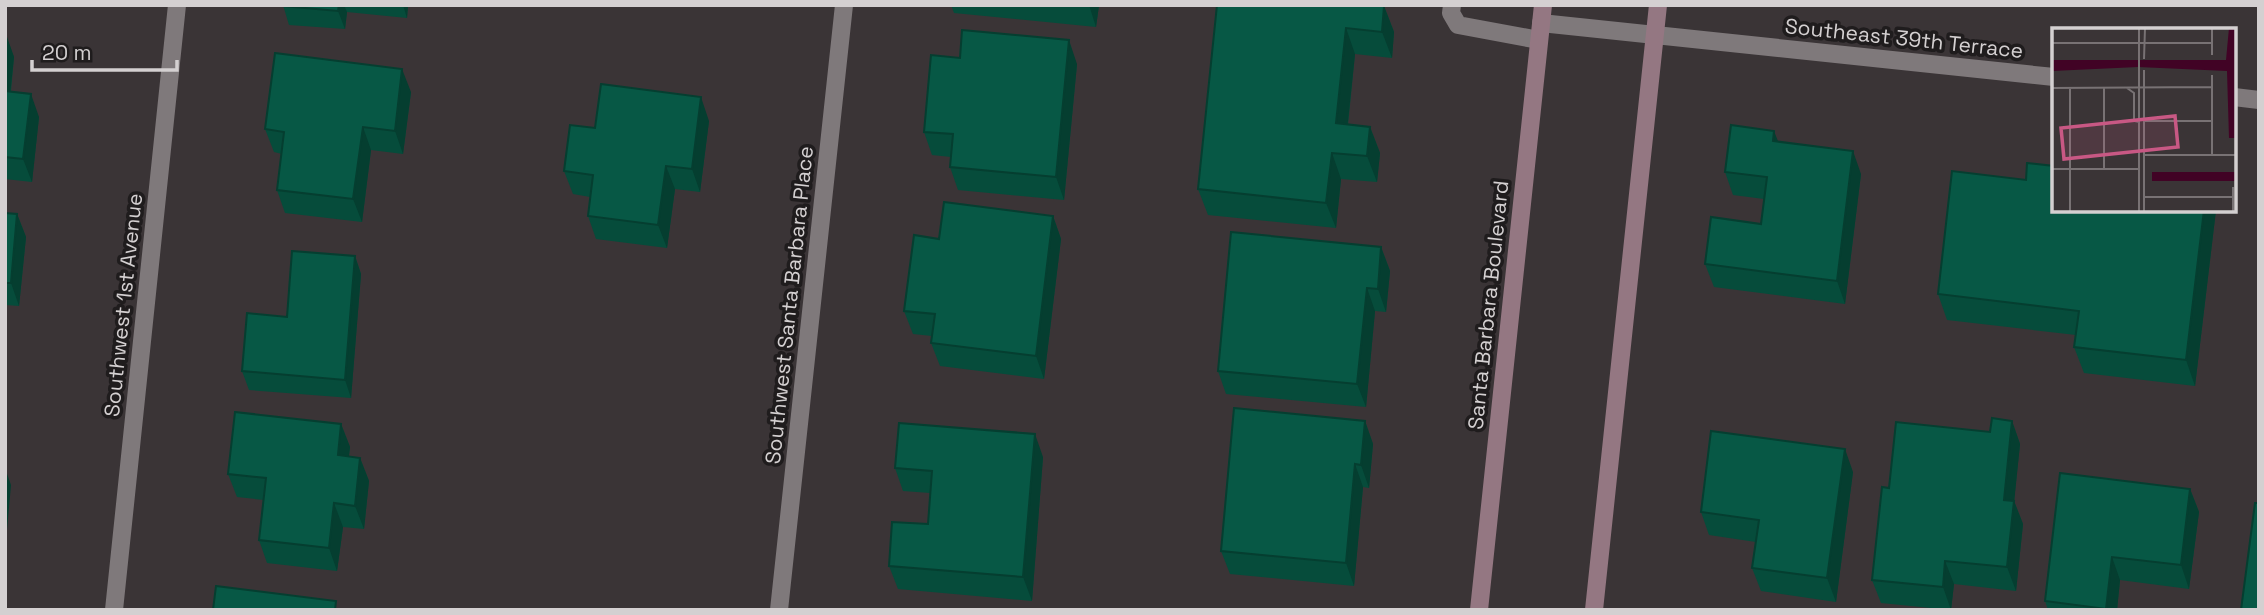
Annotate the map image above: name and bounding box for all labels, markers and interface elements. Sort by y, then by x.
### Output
street label: Southeast 39th Terrace [1784,12,2024,64]
scale bar [32,28,177,72]
inset map [2052,28,2236,212]
text: 20 m [42,39,92,66]
street label: Southwest Santa Barbara Place [759,145,819,465]
street label: Santa Barbara Boulevard [1462,179,1514,431]
street label: Southwest 1st Avenue [98,192,148,418]

